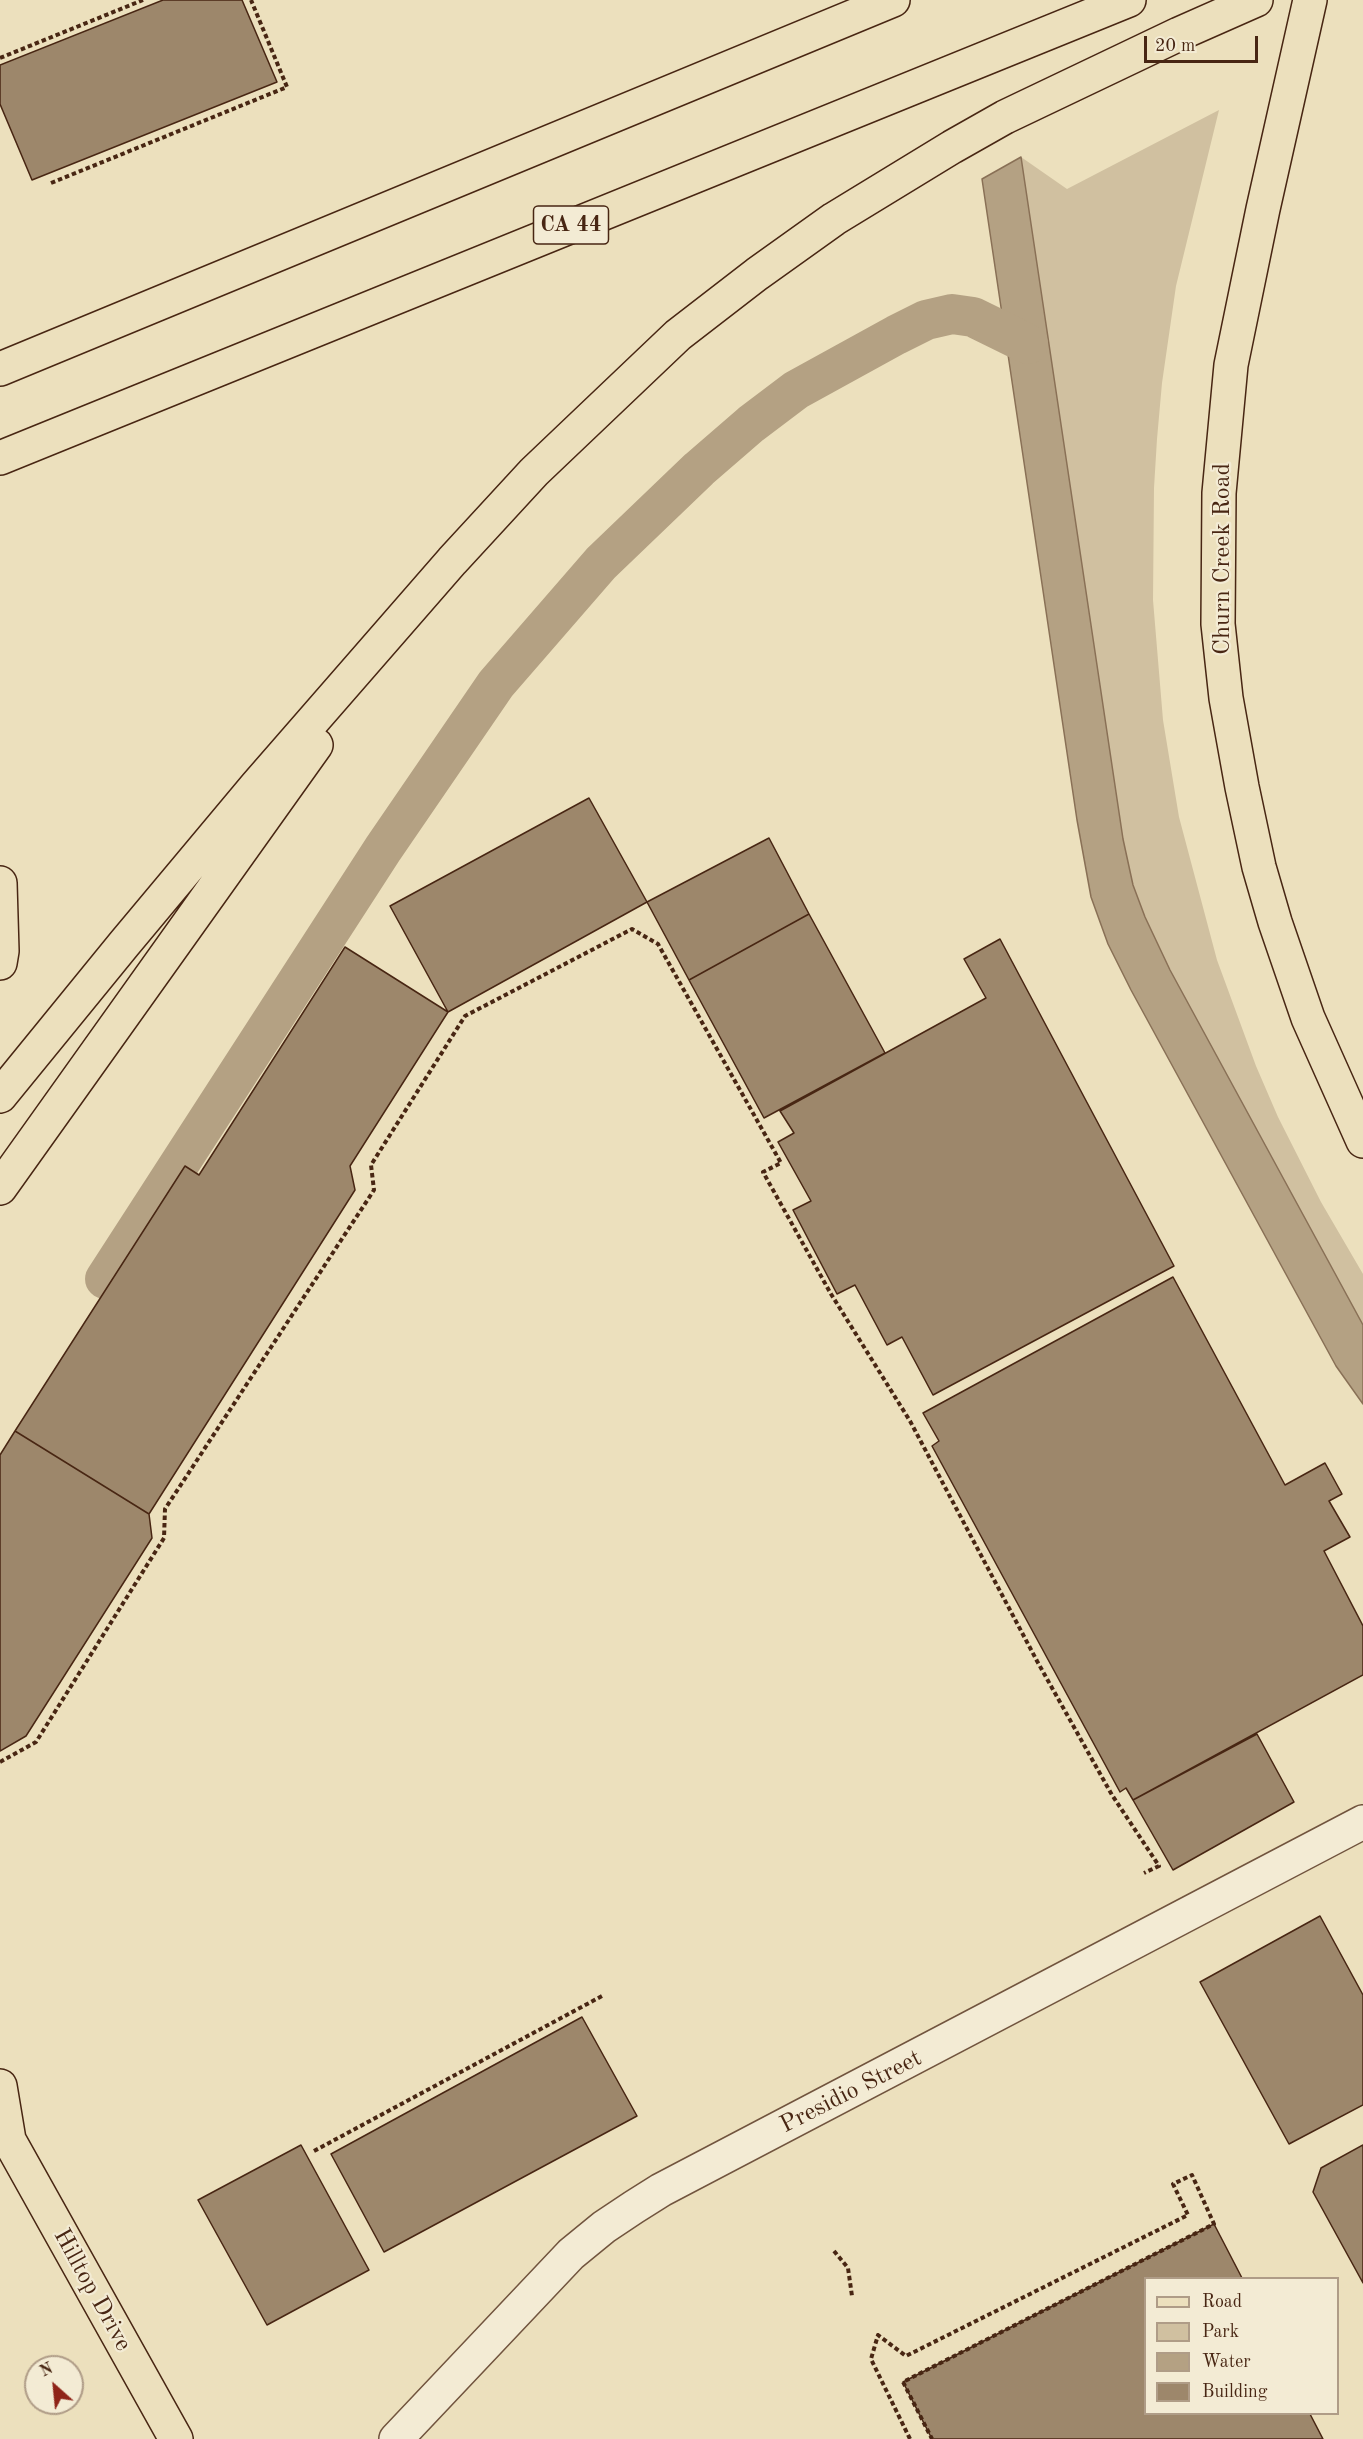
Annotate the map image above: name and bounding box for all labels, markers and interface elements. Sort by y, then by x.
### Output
scale bar [1147,24,1261,62]
text: 20 m [1155,37,1195,55]
road number: CA 44 [534,206,608,244]
street label: Churn Creek Road [1209,463,1237,655]
street label: Presidio Street [775,2044,927,2140]
street label: Hilltop Drive [47,2224,137,2356]
legend [1144,2277,1339,2415]
text: Road [1202,2293,1242,2311]
text: Park [1202,2323,1239,2341]
text: Water [1202,2353,1251,2371]
north arrow [24,2355,84,2415]
text: N [38,2361,56,2381]
text: Building [1202,2383,1267,2401]

